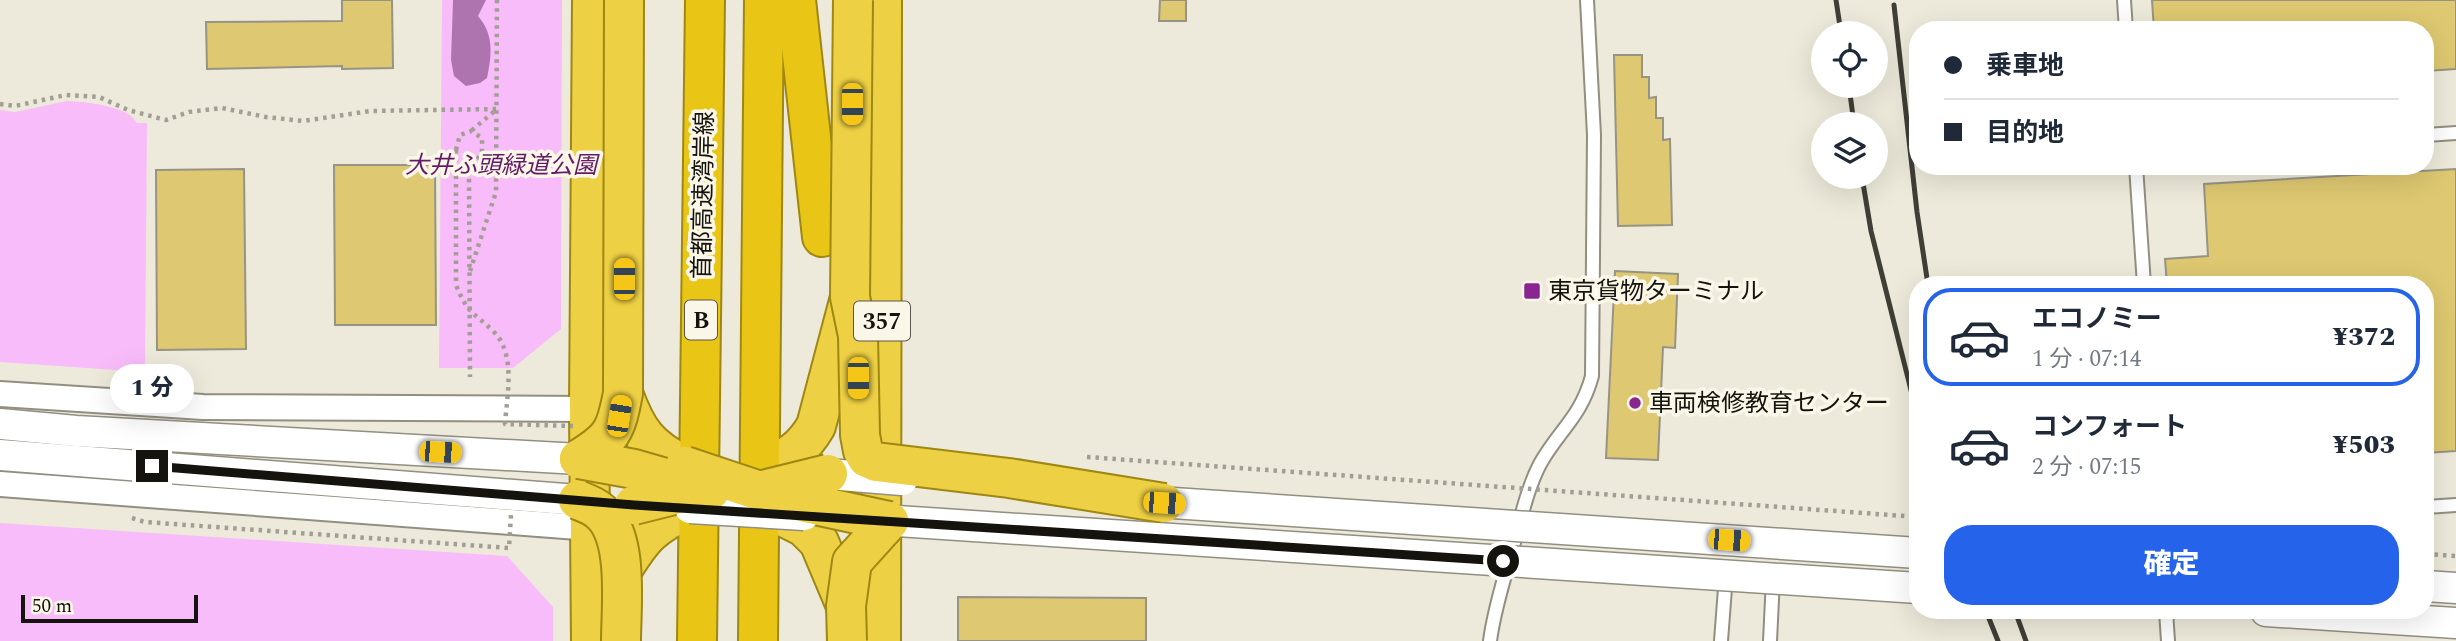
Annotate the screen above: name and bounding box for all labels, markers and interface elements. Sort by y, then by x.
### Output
map controls [1811,21,1888,189]
button: locate [1811,21,1888,98]
text: 乗車地 [1986,46,2064,86]
car [842,83,863,125]
street label: 首都高速湾岸線 [685,111,723,279]
button: layers [1811,112,1888,189]
text: 目的地 [1986,113,2064,153]
park label: 大井ふ頭緑道公園 [405,148,600,184]
car [614,258,635,300]
place label: 東京貨物ターミナル [1548,274,1764,310]
marker: 東京貨物ターミナル [1522,281,1542,301]
text: エコノミー [2032,299,2162,339]
road number: B [685,300,717,340]
road number: 357 [854,302,910,340]
icon: car [1948,306,2011,369]
text: ¥372 [2333,317,2395,357]
text: 1 分 · 07:14 [2032,342,2141,377]
car [848,357,869,399]
callout: 1 分 [110,364,194,414]
text: 1 分 [131,371,173,406]
place label: 車両検修教育センター [1649,386,1889,422]
car [606,394,633,438]
marker: 車両検修教育センター [1627,395,1643,411]
text: コンフォート [2032,407,2187,447]
icon: car [1948,414,2011,477]
text: ¥503 [2333,425,2395,465]
car [419,440,462,464]
route end [136,450,168,482]
text: 2 分 · 07:15 [2032,450,2141,485]
car [1143,491,1186,515]
button: 確定 [1944,525,2399,605]
car [1708,528,1751,552]
route start [1487,545,1519,577]
scale bar [21,592,198,624]
text: 50 m [32,592,72,621]

